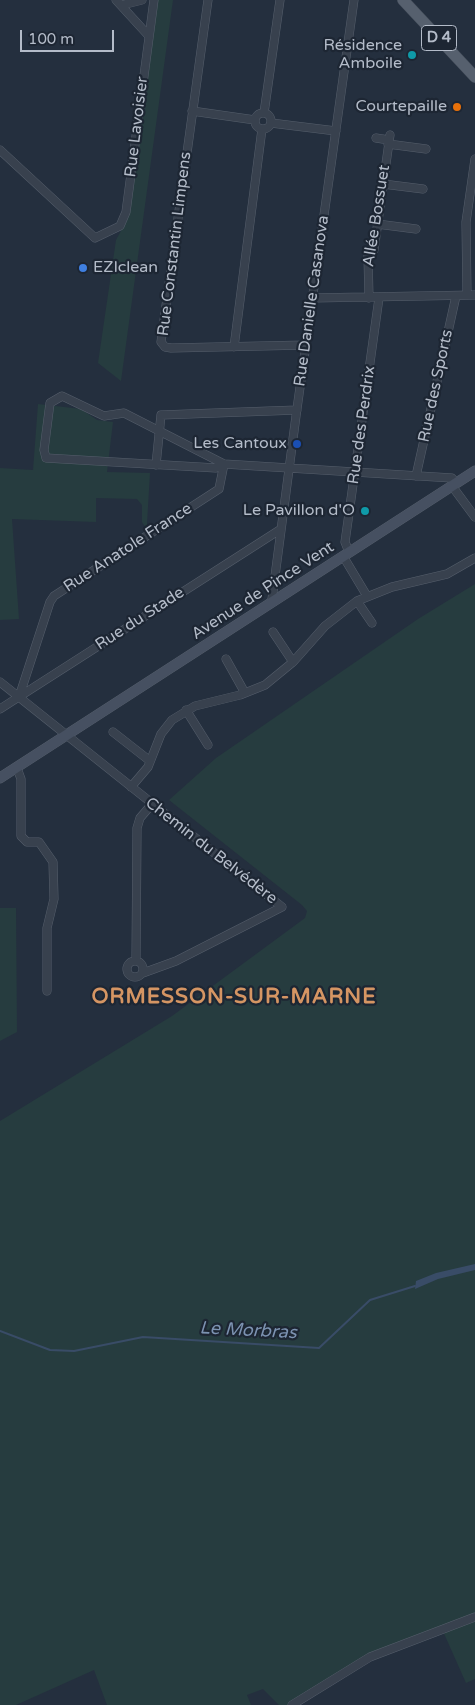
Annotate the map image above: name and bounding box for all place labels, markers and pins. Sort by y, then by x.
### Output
place label: Résidence Amboile [323,36,402,74]
marker: Résidence Amboile [406,49,418,61]
place label: Courtepaille [355,97,447,117]
marker: Courtepaille [451,101,463,113]
place label: EZIclean [93,258,158,278]
marker: EZIclean [77,262,89,274]
place label: Les Cantoux [193,434,287,454]
marker: Les Cantoux [291,438,303,450]
place label: Le Pavillon d'O [243,501,355,521]
marker: Le Pavillon d'O [359,505,371,517]

